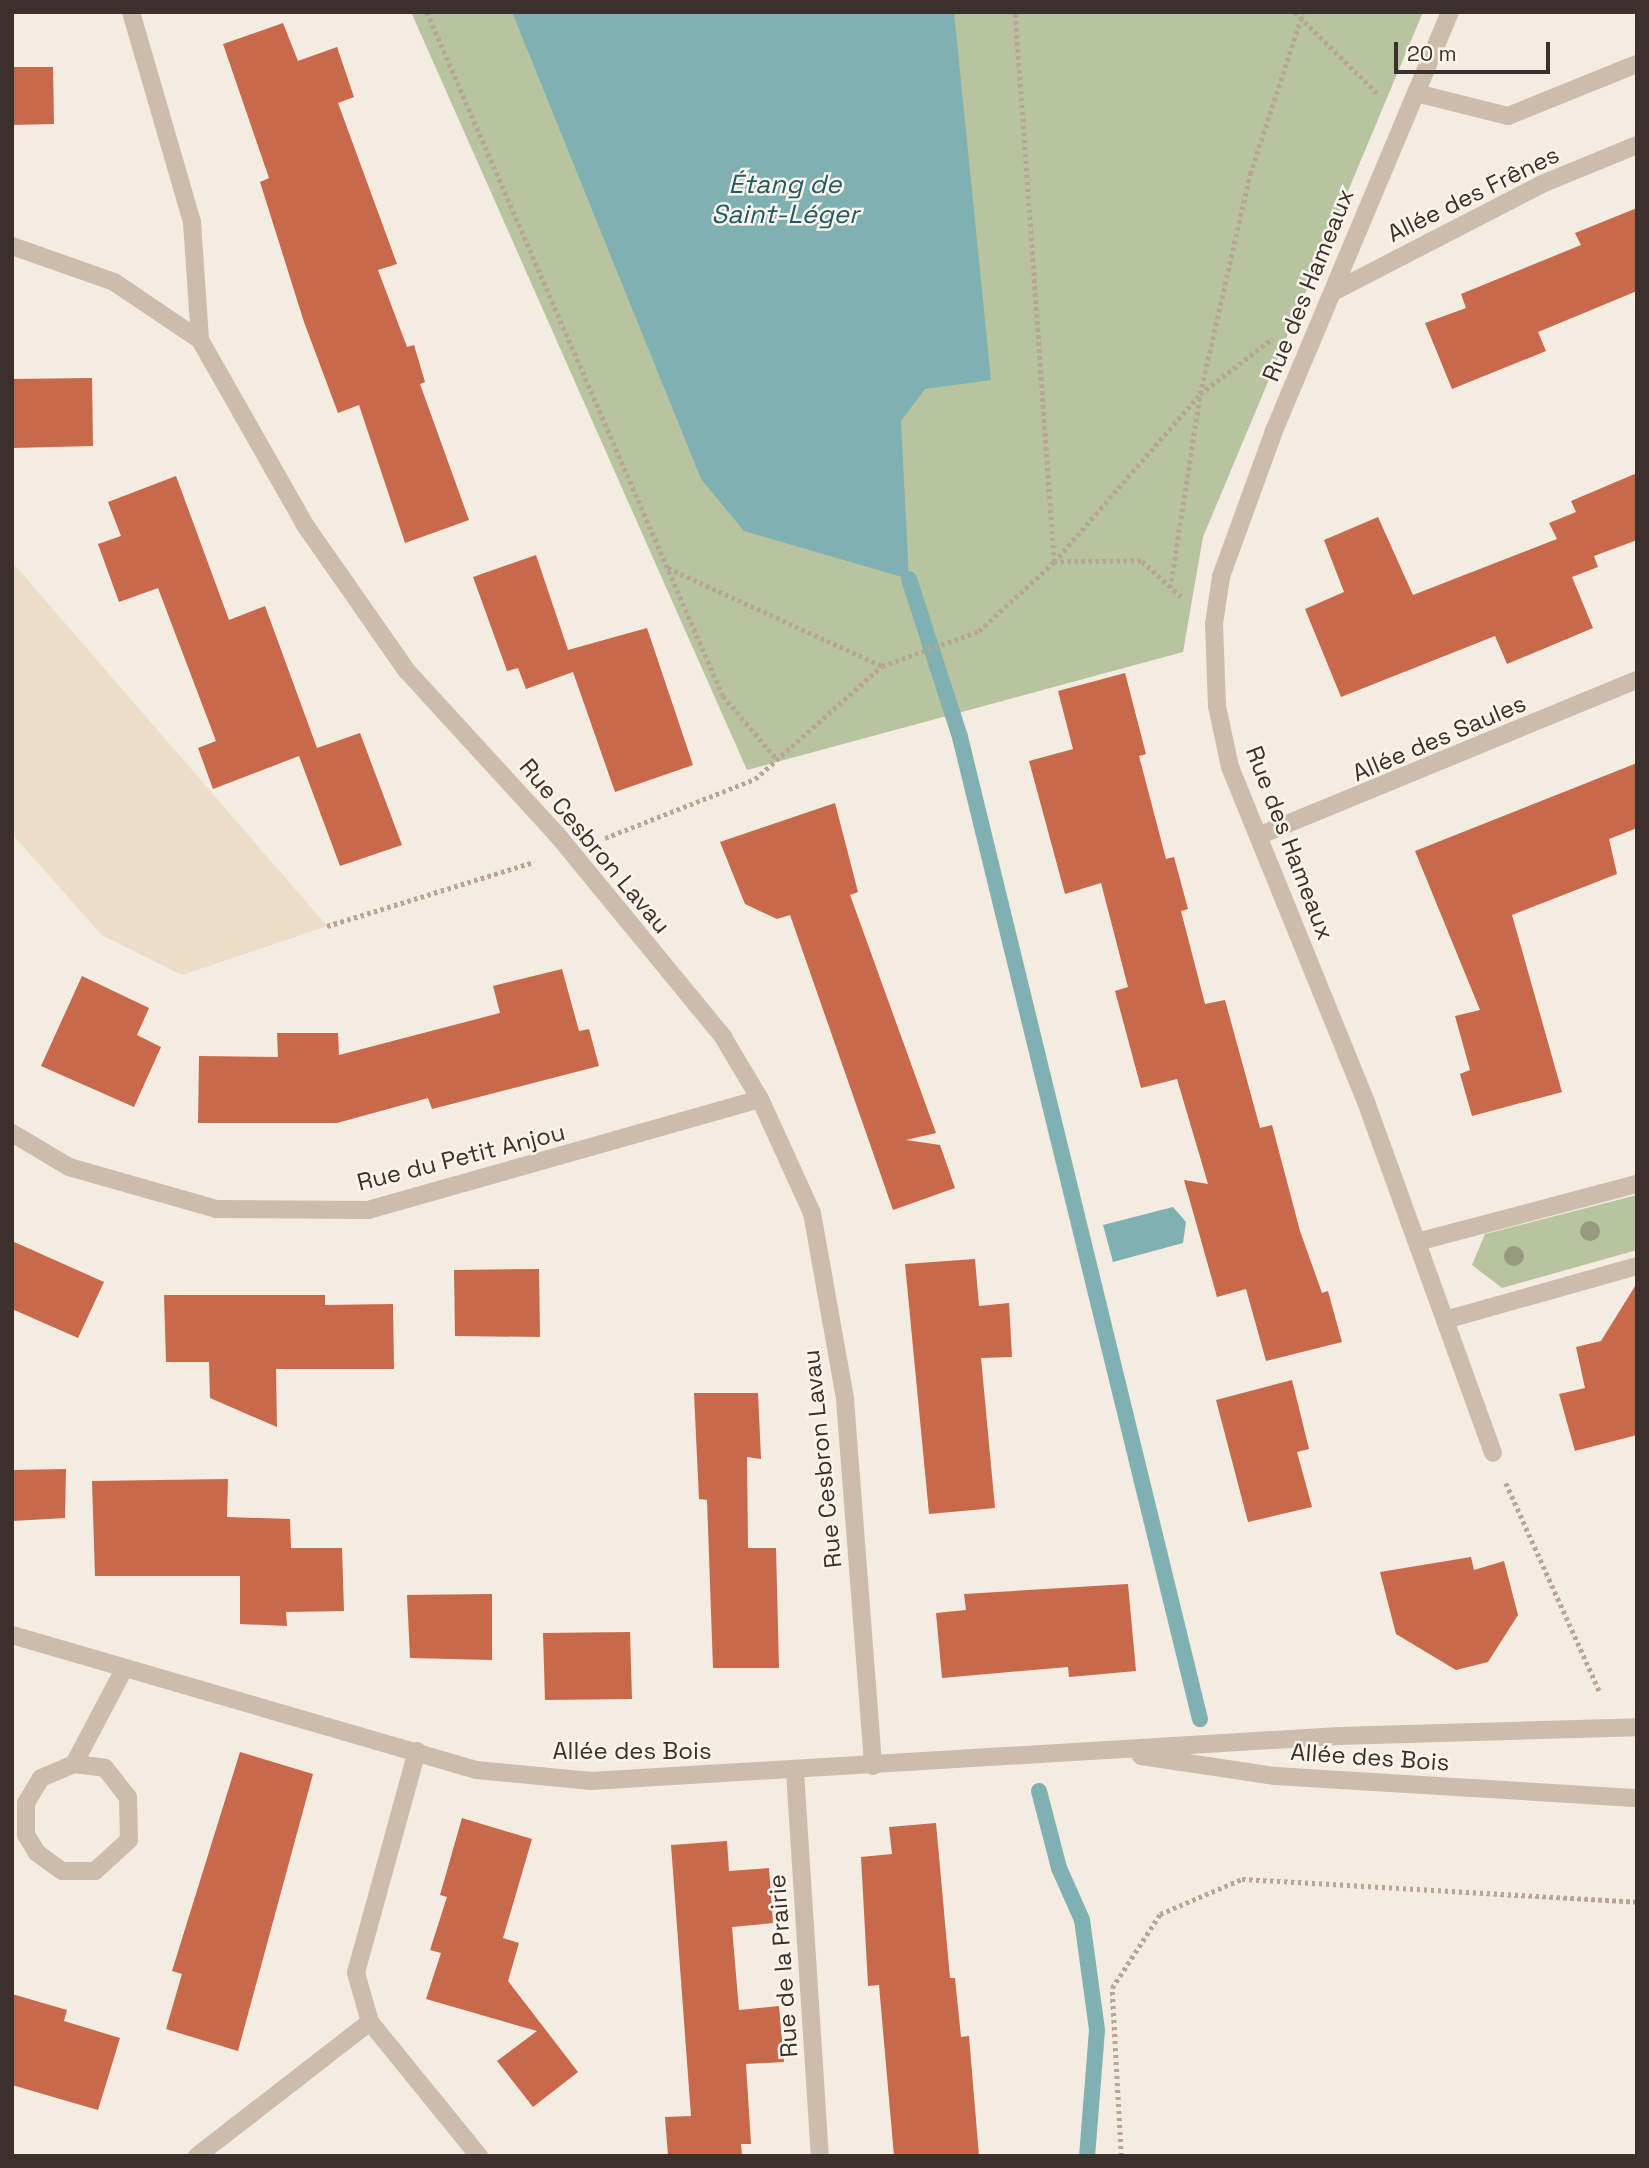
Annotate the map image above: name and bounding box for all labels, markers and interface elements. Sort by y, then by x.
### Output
scale bar [1397,28,1553,72]
text: 20 m [1407,40,1457,67]
street label: Allée des Frênes [1383,140,1563,248]
water label: Étang de Saint-Léger [711,169,859,230]
street label: Rue des Hameaux [1256,184,1360,386]
street label: Allée des Saules [1348,688,1530,788]
street label: Rue des Hameaux [1240,742,1340,944]
street label: Rue Cesbron Lavau [513,753,677,939]
street label: Rue du Petit Anjou [354,1117,568,1197]
street label: Rue Cesbron Lavau [796,1348,848,1570]
street label: Allée des Bois [552,1737,712,1765]
street label: Allée des Bois [1290,1737,1450,1777]
street label: Rue de la Prairie [762,1873,804,2059]

